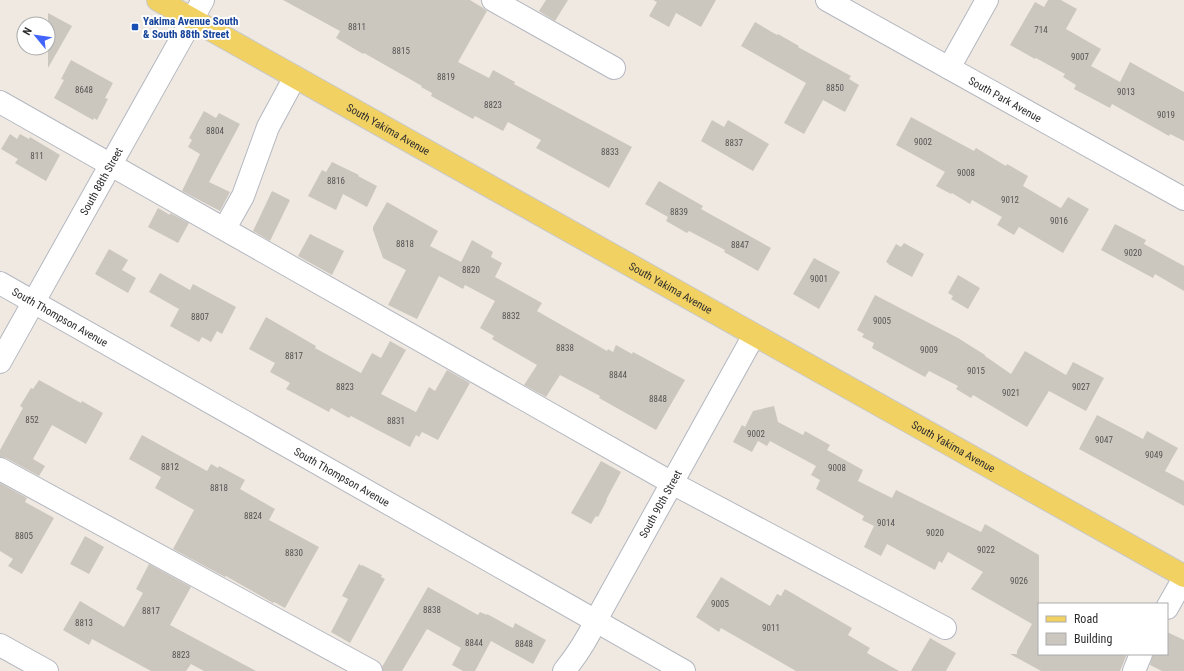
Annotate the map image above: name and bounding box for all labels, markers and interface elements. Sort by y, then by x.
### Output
place label: Yakima Avenue South & South 88th Street [143,15,238,41]
north arrow [16,16,56,56]
marker: Yakima Avenue South & South 88th Street [130,22,140,32]
house number: 8811 [348,22,366,32]
text: N [20,25,35,37]
house number: 714 [1034,25,1048,35]
house number: 8815 [392,46,410,56]
house number: 9007 [1071,52,1089,62]
house number: 8819 [437,72,455,82]
street label: South Park Avenue [966,74,1044,125]
house number: 8850 [826,83,844,93]
house number: 8648 [75,85,93,95]
house number: 9013 [1117,87,1135,97]
house number: 8823 [484,100,502,110]
street label: South Yakima Avenue [344,101,432,158]
house number: 9019 [1157,110,1175,120]
house number: 8804 [206,126,224,136]
house number: 9002 [914,137,932,147]
house number: 8837 [725,138,743,148]
street label: South 88th Street [78,146,126,218]
house number: 8833 [601,147,619,157]
house number: 811 [30,151,44,161]
house number: 9008 [957,168,975,178]
house number: 8816 [327,176,345,186]
house number: 9012 [1001,195,1019,205]
house number: 8839 [670,207,688,217]
house number: 9016 [1050,216,1068,226]
house number: 8818 [396,239,414,249]
house number: 8847 [731,240,749,250]
house number: 9020 [1124,248,1142,258]
street label: South Yakima Avenue [626,260,714,317]
house number: 8820 [462,265,480,275]
house number: 9001 [810,274,828,284]
street label: South Thompson Avenue [10,285,110,350]
house number: 8832 [502,311,520,321]
house number: 8807 [191,312,209,322]
house number: 9005 [873,316,891,326]
house number: 8838 [556,343,574,353]
house number: 9009 [920,345,938,355]
house number: 8817 [285,351,303,361]
house number: 9015 [967,366,985,376]
house number: 8844 [609,370,627,380]
house number: 8823 [336,382,354,392]
house number: 9027 [1072,382,1090,392]
house number: 9021 [1002,388,1020,398]
house number: 8848 [649,394,667,404]
house number: 852 [25,415,39,425]
house number: 8831 [387,416,405,426]
street label: South Yakima Avenue [909,418,997,475]
house number: 9002 [747,429,765,439]
house number: 9047 [1095,435,1113,445]
street label: South Thompson Avenue [291,445,392,510]
house number: 9049 [1145,450,1163,460]
house number: 8812 [161,462,179,472]
house number: 9008 [828,463,846,473]
street label: South 90th Street [637,468,685,540]
house number: 8818 [210,483,228,493]
house number: 8824 [244,511,262,521]
house number: 9014 [877,518,895,528]
house number: 9020 [926,528,944,538]
house number: 8805 [15,531,33,541]
house number: 9022 [977,545,995,555]
house number: 8830 [285,548,303,558]
house number: 9026 [1010,576,1028,586]
house number: 9005 [711,599,729,609]
legend [1038,603,1168,655]
house number: 8838 [423,605,441,615]
house number: 8817 [142,606,160,616]
text: Road [1074,612,1098,626]
house number: 8813 [75,618,93,628]
house number: 9011 [762,623,780,633]
text: Building [1074,632,1112,646]
house number: 8844 [465,638,483,648]
house number: 8848 [515,639,533,649]
house number: 8823 [172,650,190,660]

